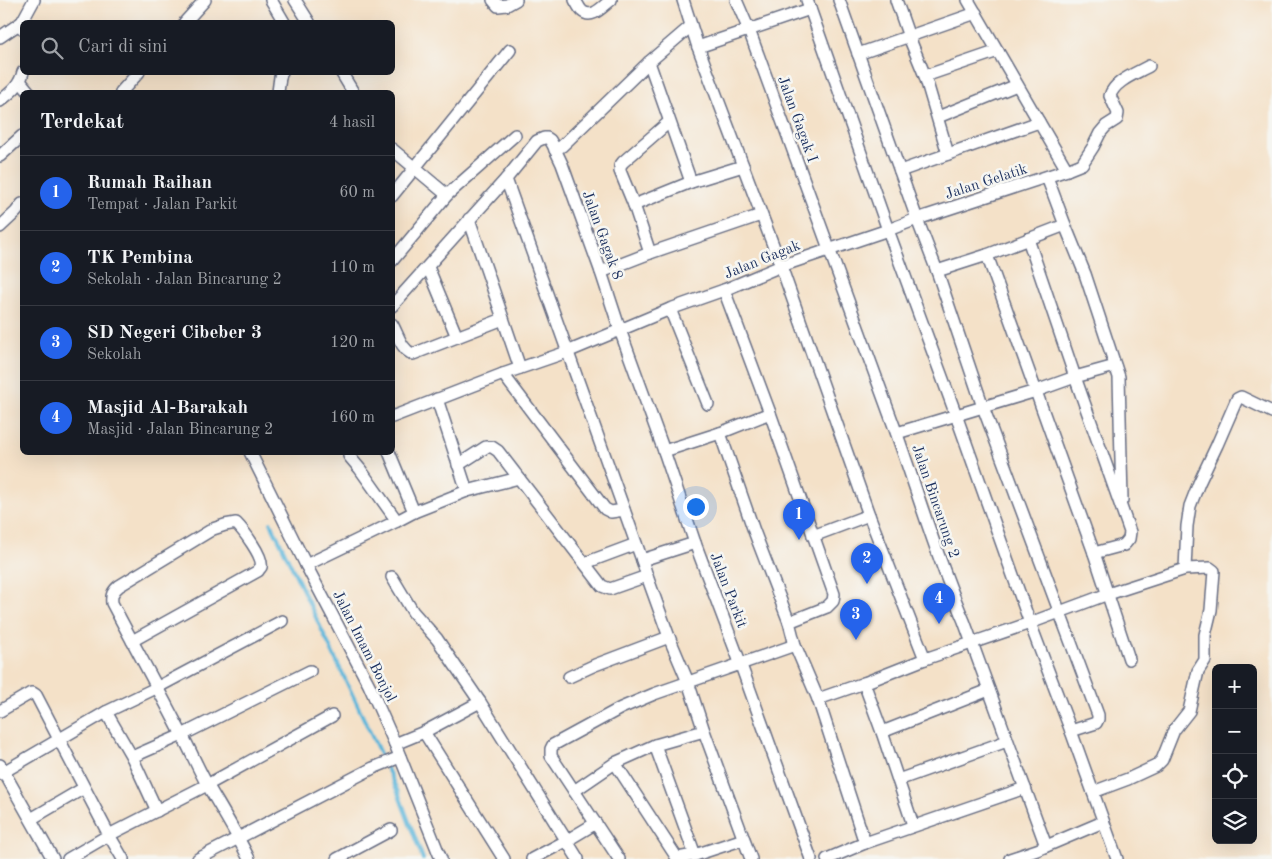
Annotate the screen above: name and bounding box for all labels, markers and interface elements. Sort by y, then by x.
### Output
search box [20,20,395,75]
icon: search [38,34,66,62]
text: Cari di sini [78,38,168,57]
street label: Jalan Gagak I [774,74,819,165]
text: Terdekat [40,112,124,133]
text: 4 hasil [329,115,375,131]
street label: Jalan Gelatik [943,162,1030,203]
text: Rumah Raihan [87,174,212,193]
text: 1 [51,185,61,201]
text: 60 m [339,185,375,201]
street label: Jalan Gagak 8 [579,189,625,282]
text: Tempat · Jalan Parkit [87,197,237,213]
street label: Jalan Gagak [722,238,803,282]
text: TK Pembina [87,249,193,268]
text: 2 [51,260,61,276]
text: 110 m [330,260,375,276]
text: Sekolah · Jalan Bincarung 2 [87,272,282,288]
text: SD Negeri Cibeber 3 [87,324,262,343]
text: 3 [51,335,61,351]
text: 120 m [330,335,375,351]
text: Sekolah [87,347,141,363]
text: Masjid Al-Barakah [87,399,248,418]
text: 4 [51,410,61,426]
text: 160 m [330,410,375,426]
text: Masjid · Jalan Bincarung 2 [87,422,273,438]
street label: Jalan Bincarung 2 [908,443,961,560]
your location [683,494,709,520]
pin: 1 [783,499,815,540]
pin: 2 [851,543,883,584]
street label: Jalan Parkit [706,551,749,630]
pin: 4 [923,583,955,624]
street label: Jalan Imam Bonjol [329,589,398,705]
pin: 3 [840,599,872,640]
map controls [1212,664,1257,844]
button: + [1212,664,1257,709]
button: − [1212,709,1257,754]
button: locate [1212,754,1257,799]
button: layers [1212,799,1257,844]

